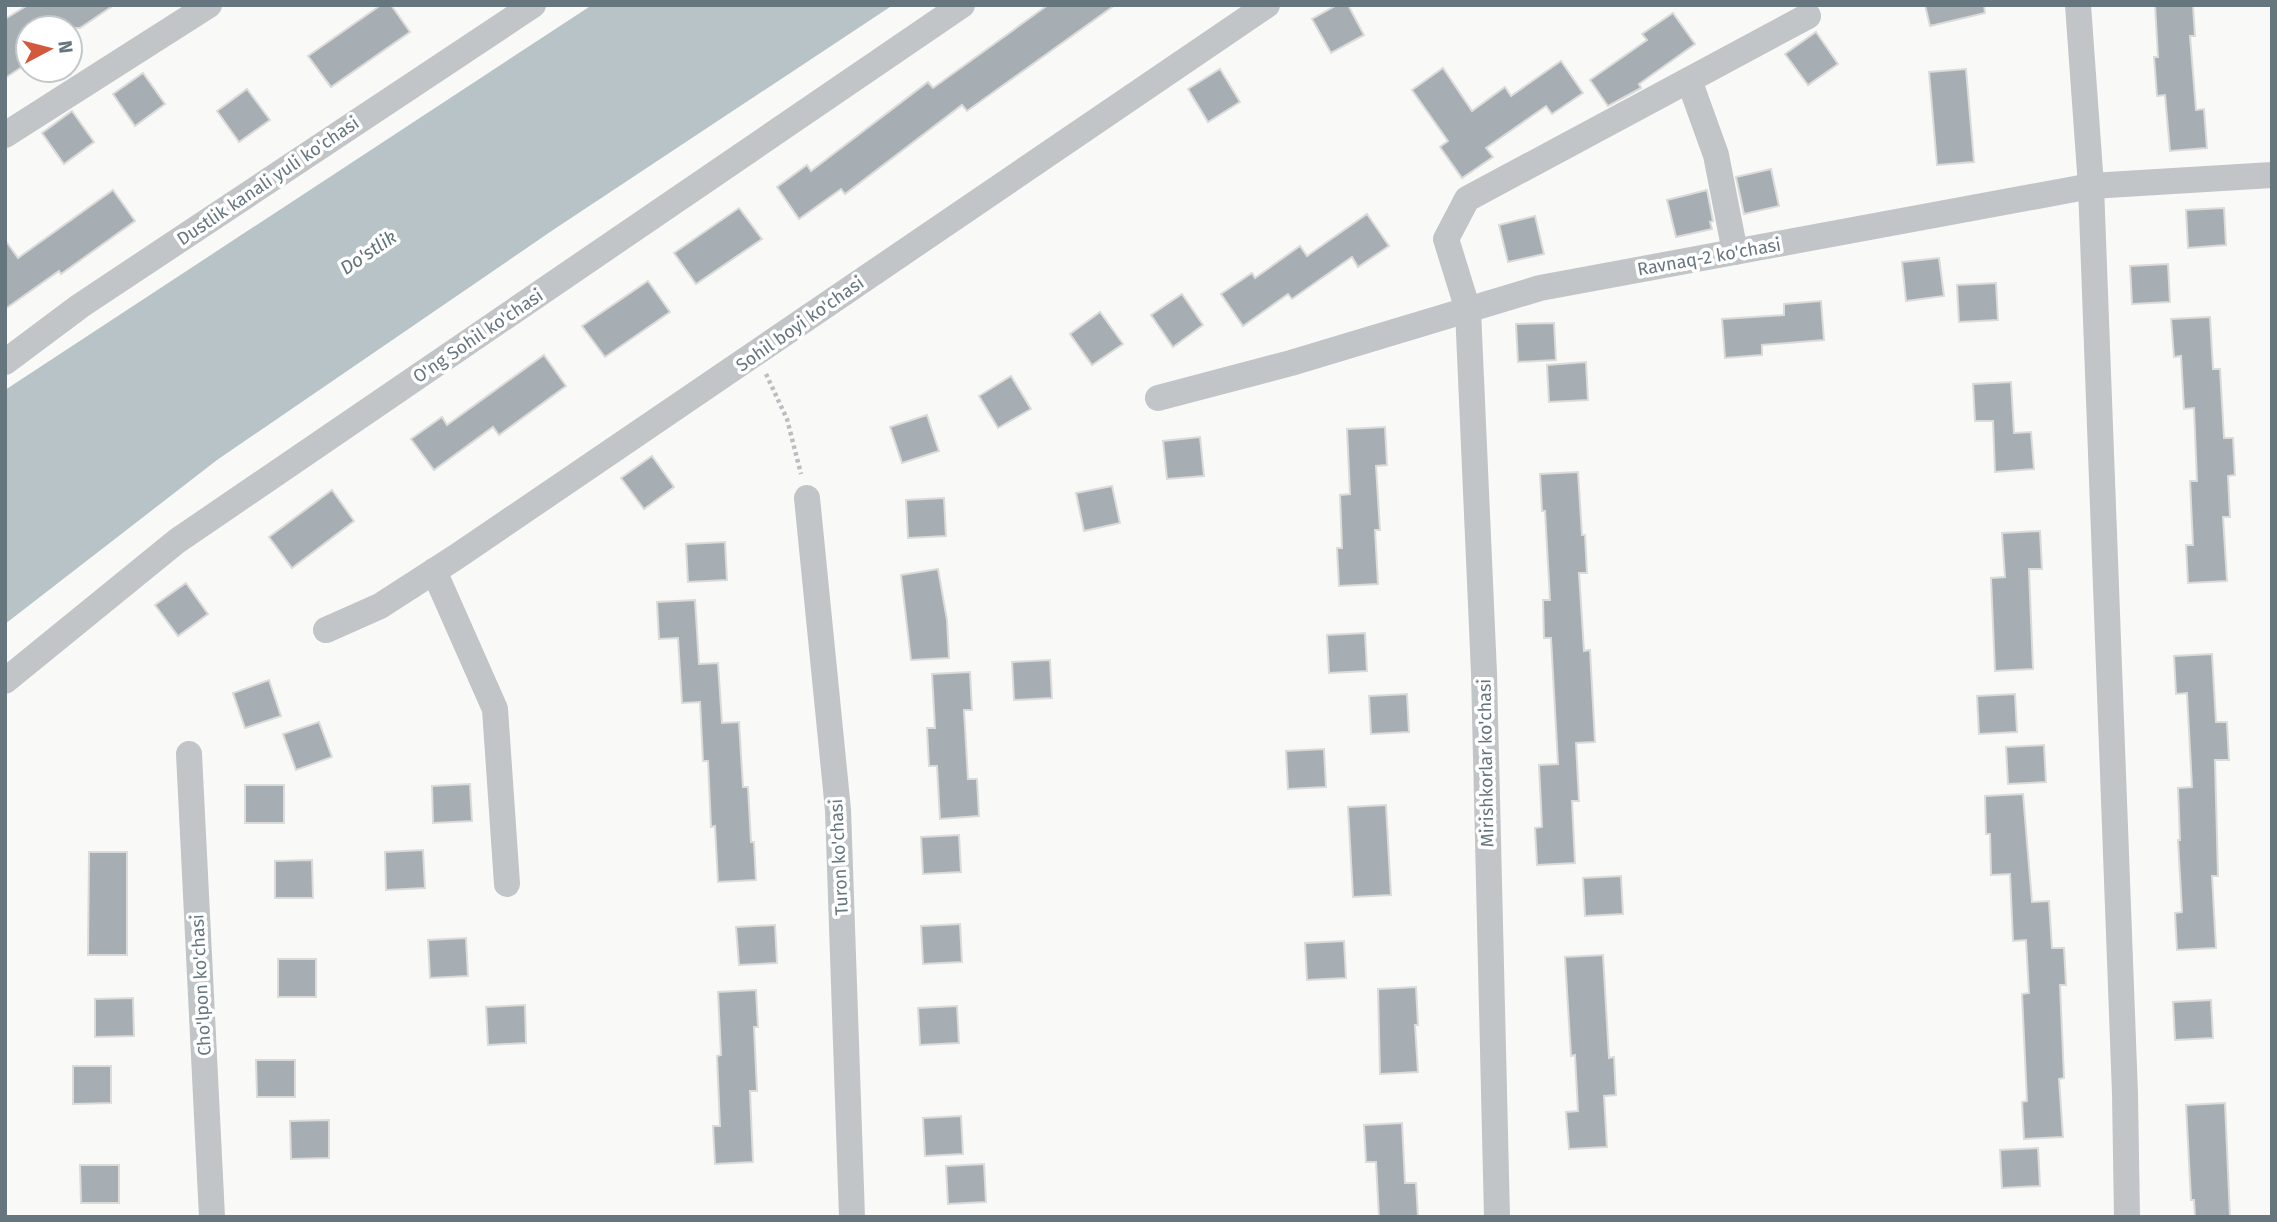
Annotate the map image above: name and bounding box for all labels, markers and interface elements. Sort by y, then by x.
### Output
north arrow [14,14,84,84]
text: N [53,39,78,55]
street label: Dustlik kanali yuli ko'chasi [173,112,363,250]
water label: Do'stlik [336,225,401,280]
street label: Ravnaq-2 ko'chasi [1635,234,1783,280]
street label: Sohil boyi ko'chasi [732,272,868,376]
street label: O'ng Sohil ko'chasi [409,284,547,388]
street label: Mirishkorlar ko'chasi [1474,678,1498,848]
street label: Turon ko'chasi [825,798,853,916]
street label: Cho'lpon ko'chasi [186,914,216,1056]

